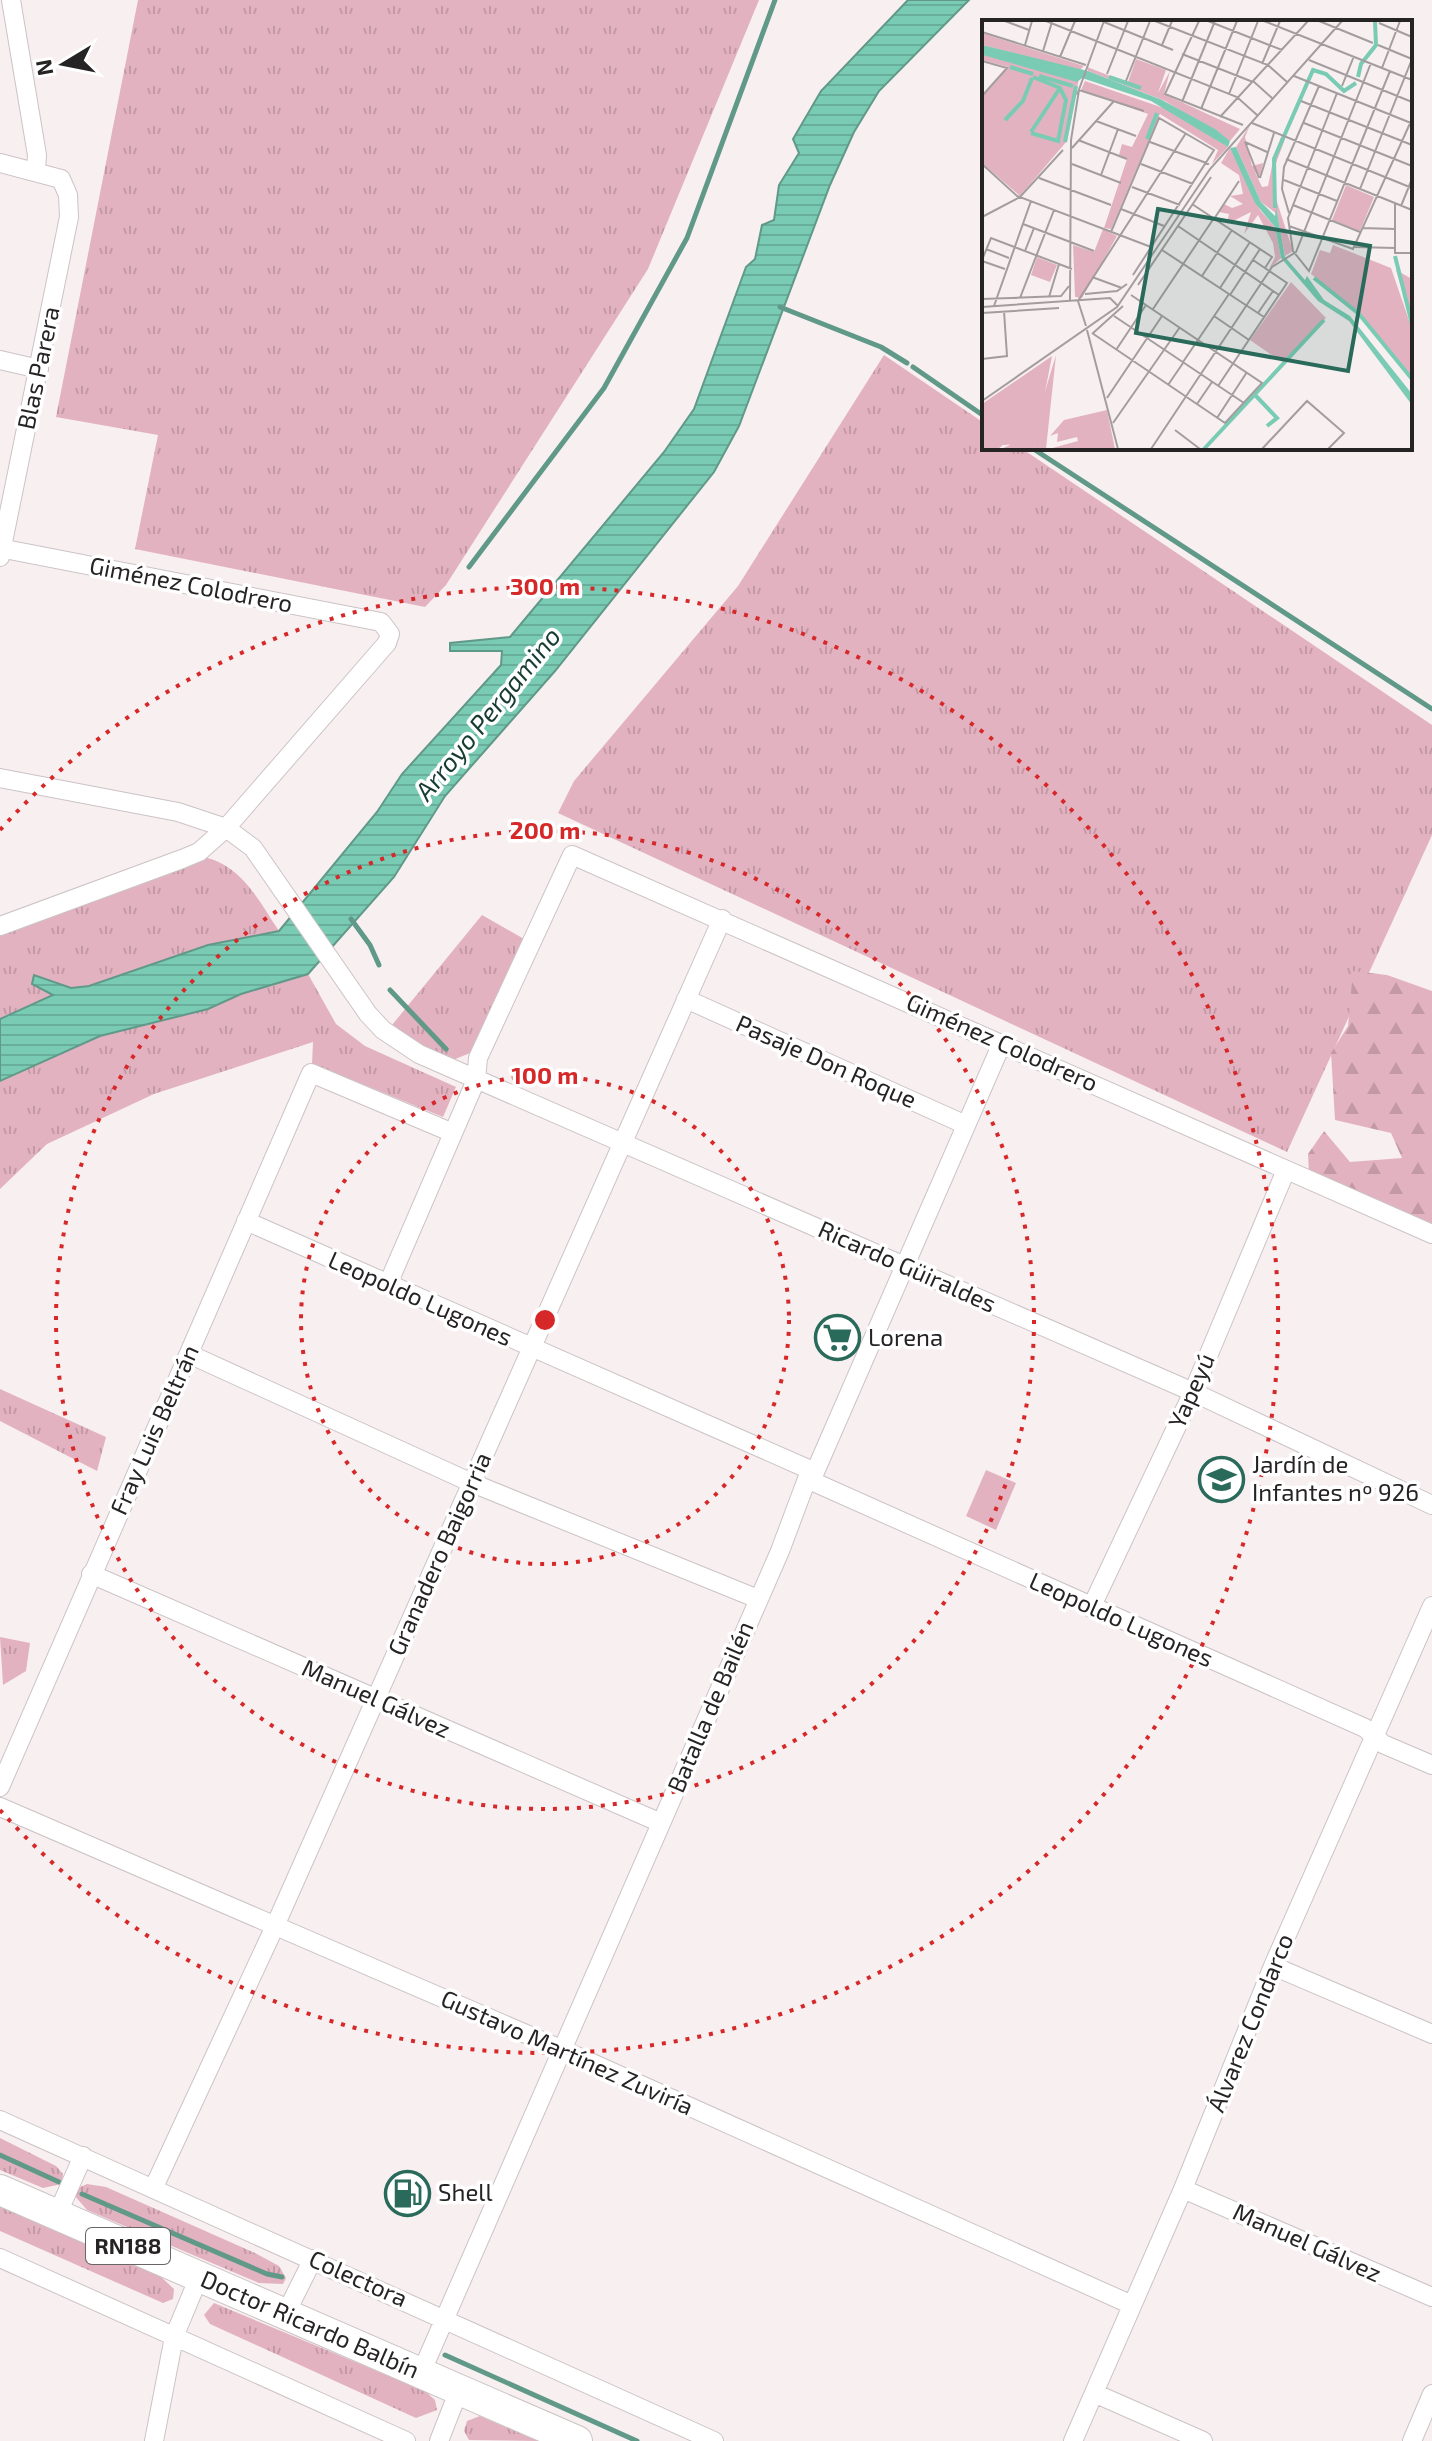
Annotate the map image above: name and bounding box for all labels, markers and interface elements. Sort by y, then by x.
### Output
inset map [982,20,1412,450]
north arrow [24,24,104,104]
text: N [29,58,58,78]
street label: Blas Parera [10,304,65,432]
street label: Giménez Colodrero [87,550,295,617]
text: 300 m [510,571,580,600]
water label: Arroyo Pergamino [407,620,567,807]
text: 200 m [510,815,580,844]
street label: Giménez Colodrero [902,986,1103,1097]
street label: Pasaje Don Roque [732,1008,921,1113]
text: 100 m [512,1060,578,1089]
street label: Ricardo Güiraldes [814,1213,1001,1318]
street label: Leopoldo Lugones [324,1244,517,1351]
centre of rings [531,1306,559,1334]
supermarket icon: Lorena [813,1314,861,1362]
place label: Lorena [868,1322,943,1351]
street label: Fray Luis Beltrán [103,1340,204,1519]
street label: Yapeyú [1161,1349,1220,1432]
street label: Granadero Baigorria [381,1447,496,1659]
place label: Jardín de Infantes nº 926 [1252,1449,1419,1506]
school or university icon: Jardín de Infantes nº 926 [1197,1455,1245,1503]
street label: Leopoldo Lugones [1025,1565,1218,1672]
street label: Batalla de Bailén [660,1616,759,1796]
street label: Manuel Gálvez [298,1652,455,1743]
street label: Álvarez Condarco [1201,1929,1299,2116]
street label: Gustavo Martínez Zuviría [437,1983,698,2120]
fuel station icon: Shell [383,2169,431,2217]
place label: Shell [438,2177,493,2206]
street label: Manuel Gálvez [1229,2196,1386,2287]
road number: RN188 [86,2228,170,2264]
street label: Colectora [305,2243,412,2312]
street label: Doctor Ricardo Balbín [197,2263,424,2384]

